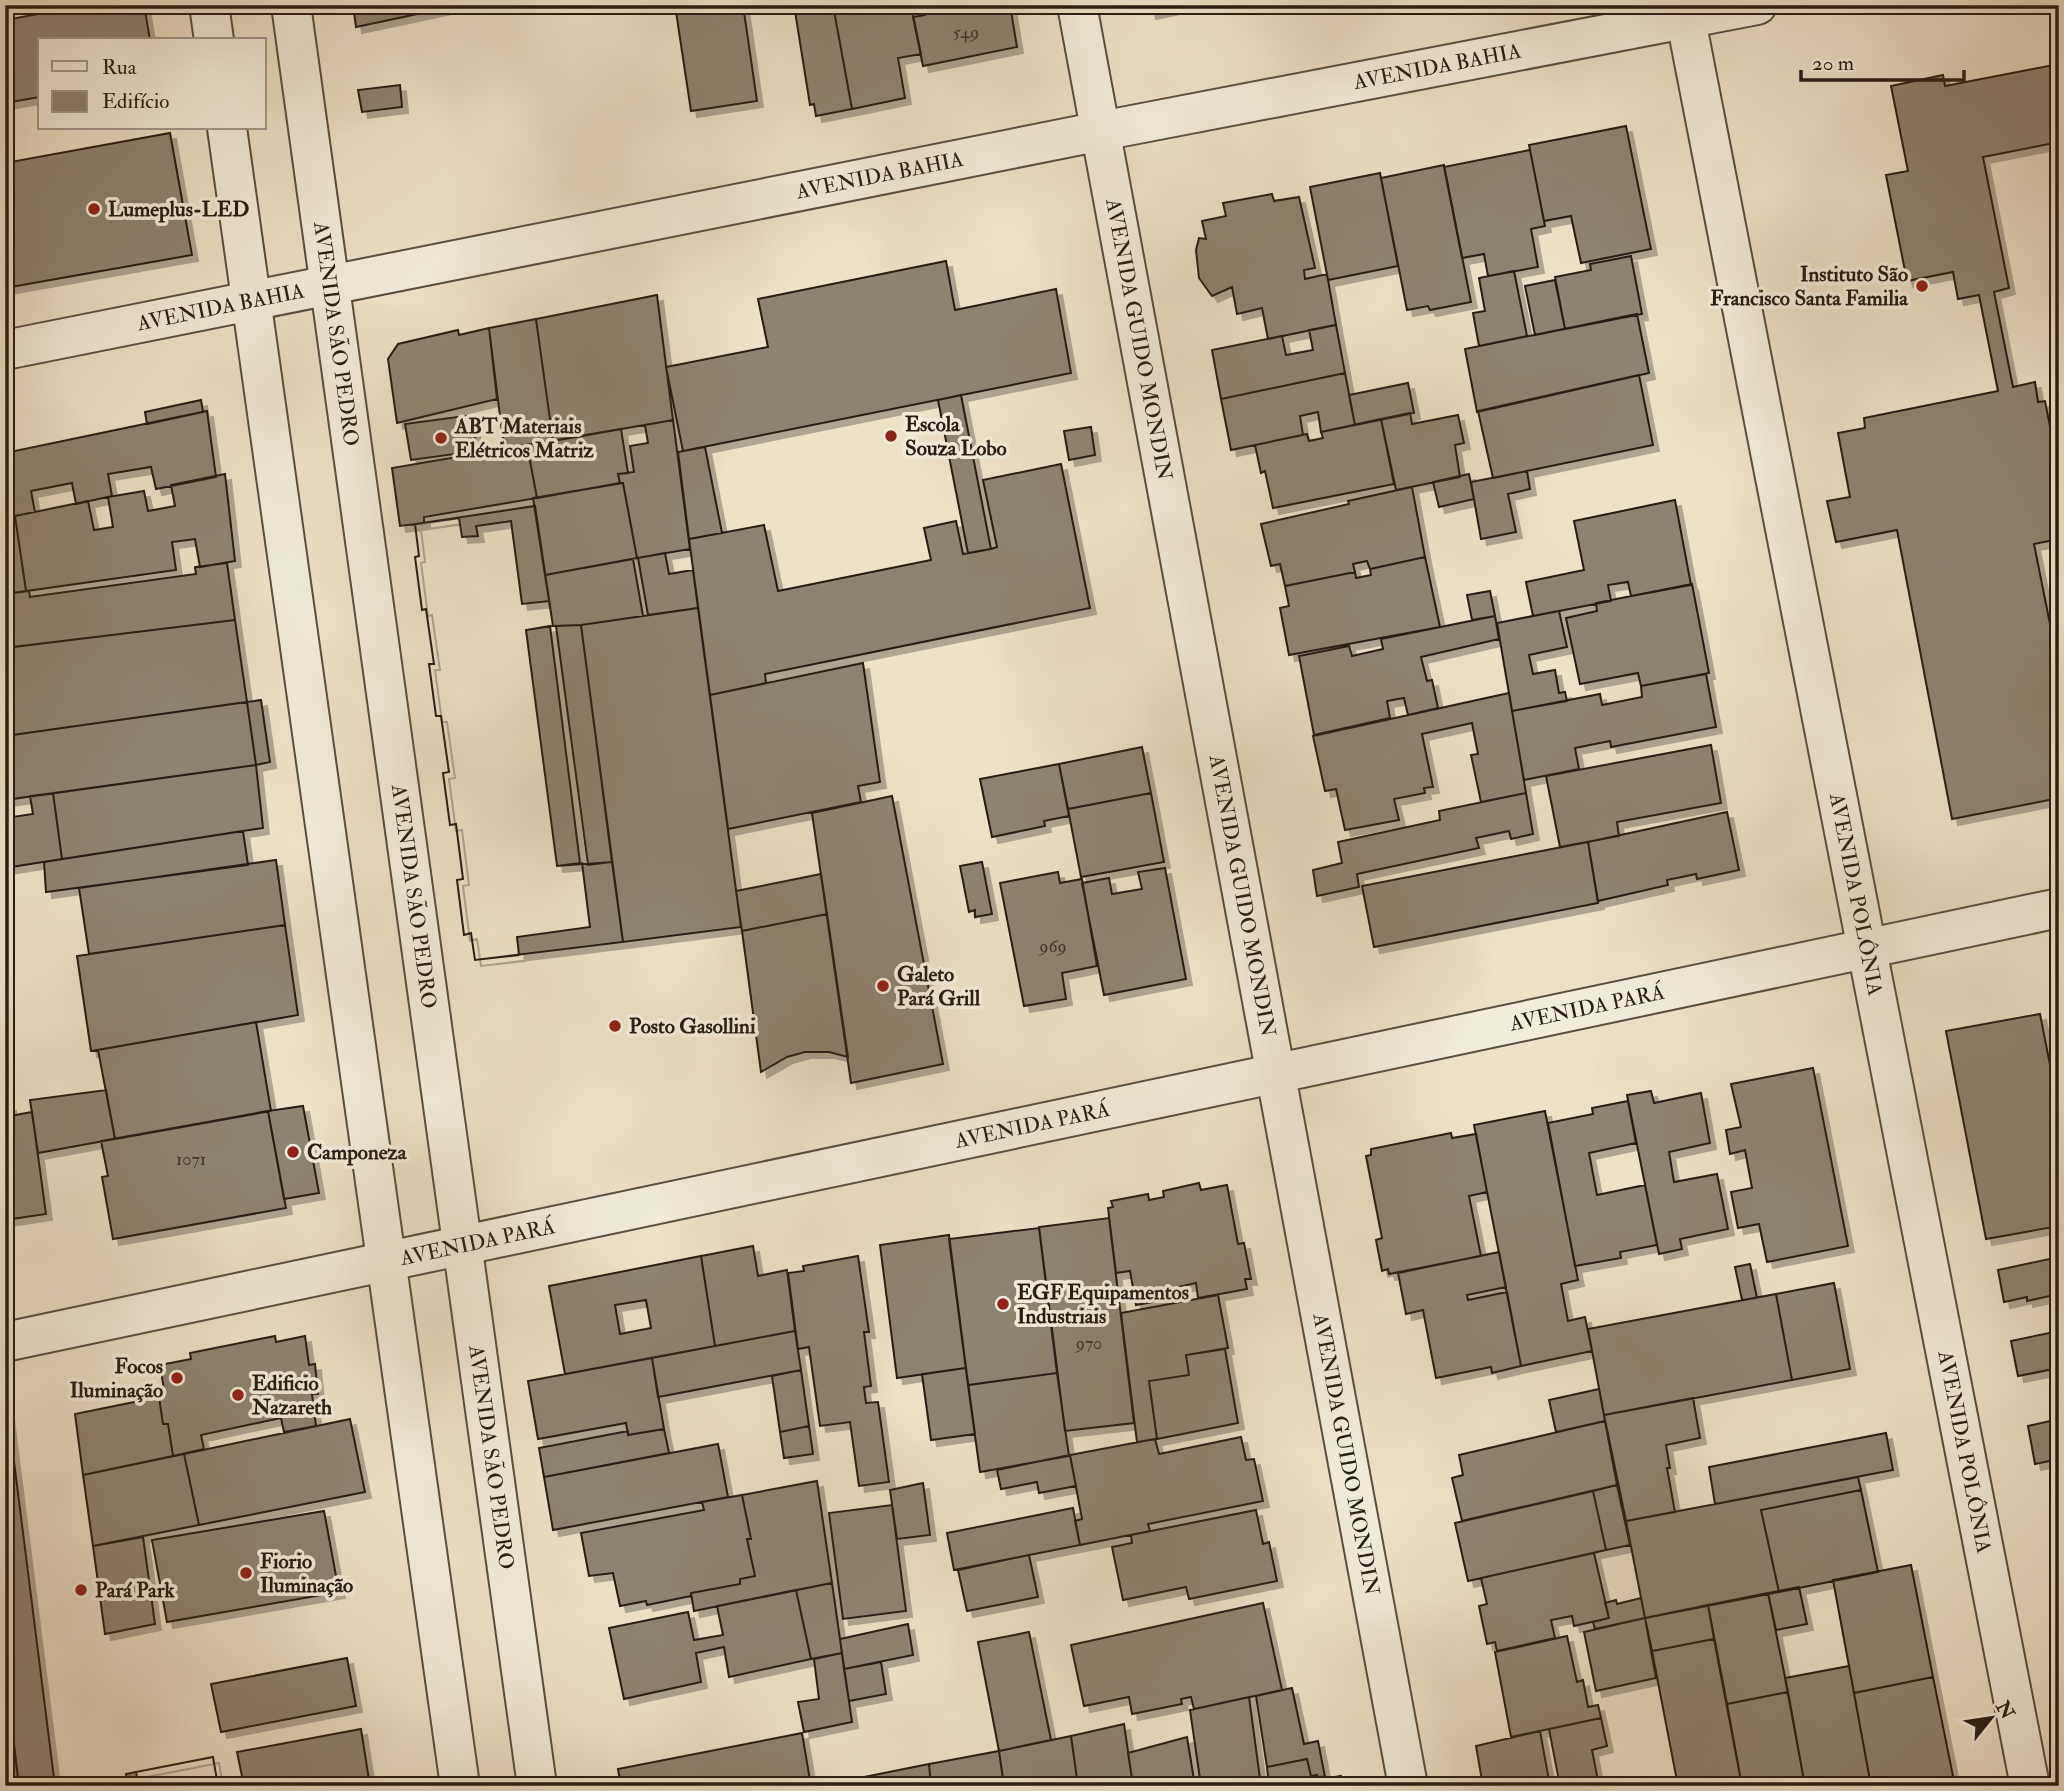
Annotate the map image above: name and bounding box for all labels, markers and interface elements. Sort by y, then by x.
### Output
house number: 549 [953,21,979,44]
legend [38,38,266,130]
street label: AVENIDA BAHIA [1350,38,1523,96]
scale bar [1801,38,1964,82]
text: 20 m [1812,50,1854,77]
text: Rua [102,54,137,81]
text: Edifício [102,88,169,115]
street label: AVENIDA BAHIA [793,146,966,206]
street label: AVENIDA GUIDO MONDIN [1099,195,1178,483]
place label: Lumeplus-LED [108,196,249,223]
marker: Lumeplus-LED [86,201,102,217]
street label: AVENIDA SÃO PEDRO [307,219,365,448]
place label: Instituto São Francisco Santa Familia [1710,261,1909,312]
street label: AVENIDA BAHIA [134,277,307,337]
marker: Instituto São Francisco Santa Familia [1914,278,1930,294]
place label: Escola Souza Lobo [905,411,1007,462]
place label: ABT Materiais Elétricos Matriz [454,413,594,464]
marker: Escola Souza Lobo [883,428,899,444]
marker: ABT Materiais Elétricos Matriz [433,430,449,446]
street label: AVENIDA GUIDO MONDIN [1202,752,1282,1039]
street label: AVENIDA SÃO PEDRO [385,782,442,1010]
street label: AVENIDA POLÔNIA [1823,790,1889,998]
house number: 969 [1037,935,1067,958]
place label: Galeto Pará Grill [897,961,981,1012]
marker: Galeto Pará Grill [875,978,891,994]
street label: AVENIDA PARÁ [1506,979,1667,1038]
place label: Posto Gasollini [629,1013,756,1040]
marker: Posto Gasollini [607,1018,623,1034]
street label: AVENIDA PARÁ [952,1096,1112,1155]
place label: Camponeza [307,1139,408,1166]
marker: Camponeza [285,1144,301,1160]
house number: 1071 [176,1148,206,1171]
street label: AVENIDA PARÁ [397,1213,557,1272]
place label: EGF Equipamentos Industriais [1017,1279,1189,1330]
marker: EGF Equipamentos Industriais [995,1296,1011,1312]
street label: AVENIDA GUIDO MONDIN [1306,1310,1385,1598]
house number: 970 [1074,1332,1102,1355]
street label: AVENIDA SÃO PEDRO [462,1342,520,1571]
street label: AVENIDA POLÔNIA [1931,1347,1997,1555]
place label: Focos Iluminação [70,1353,163,1404]
marker: Focos Iluminação [169,1370,185,1386]
place label: Edificio Nazareth [251,1370,332,1421]
marker: Edificio Nazareth [230,1387,246,1403]
place label: Fiorio Iluminação [260,1548,353,1599]
marker: Fiorio Iluminação [238,1565,254,1581]
place label: Pará Park [95,1577,175,1604]
marker: Pará Park [73,1582,89,1598]
north arrow [1955,1682,2025,1752]
text: N [1990,1696,2020,1724]

